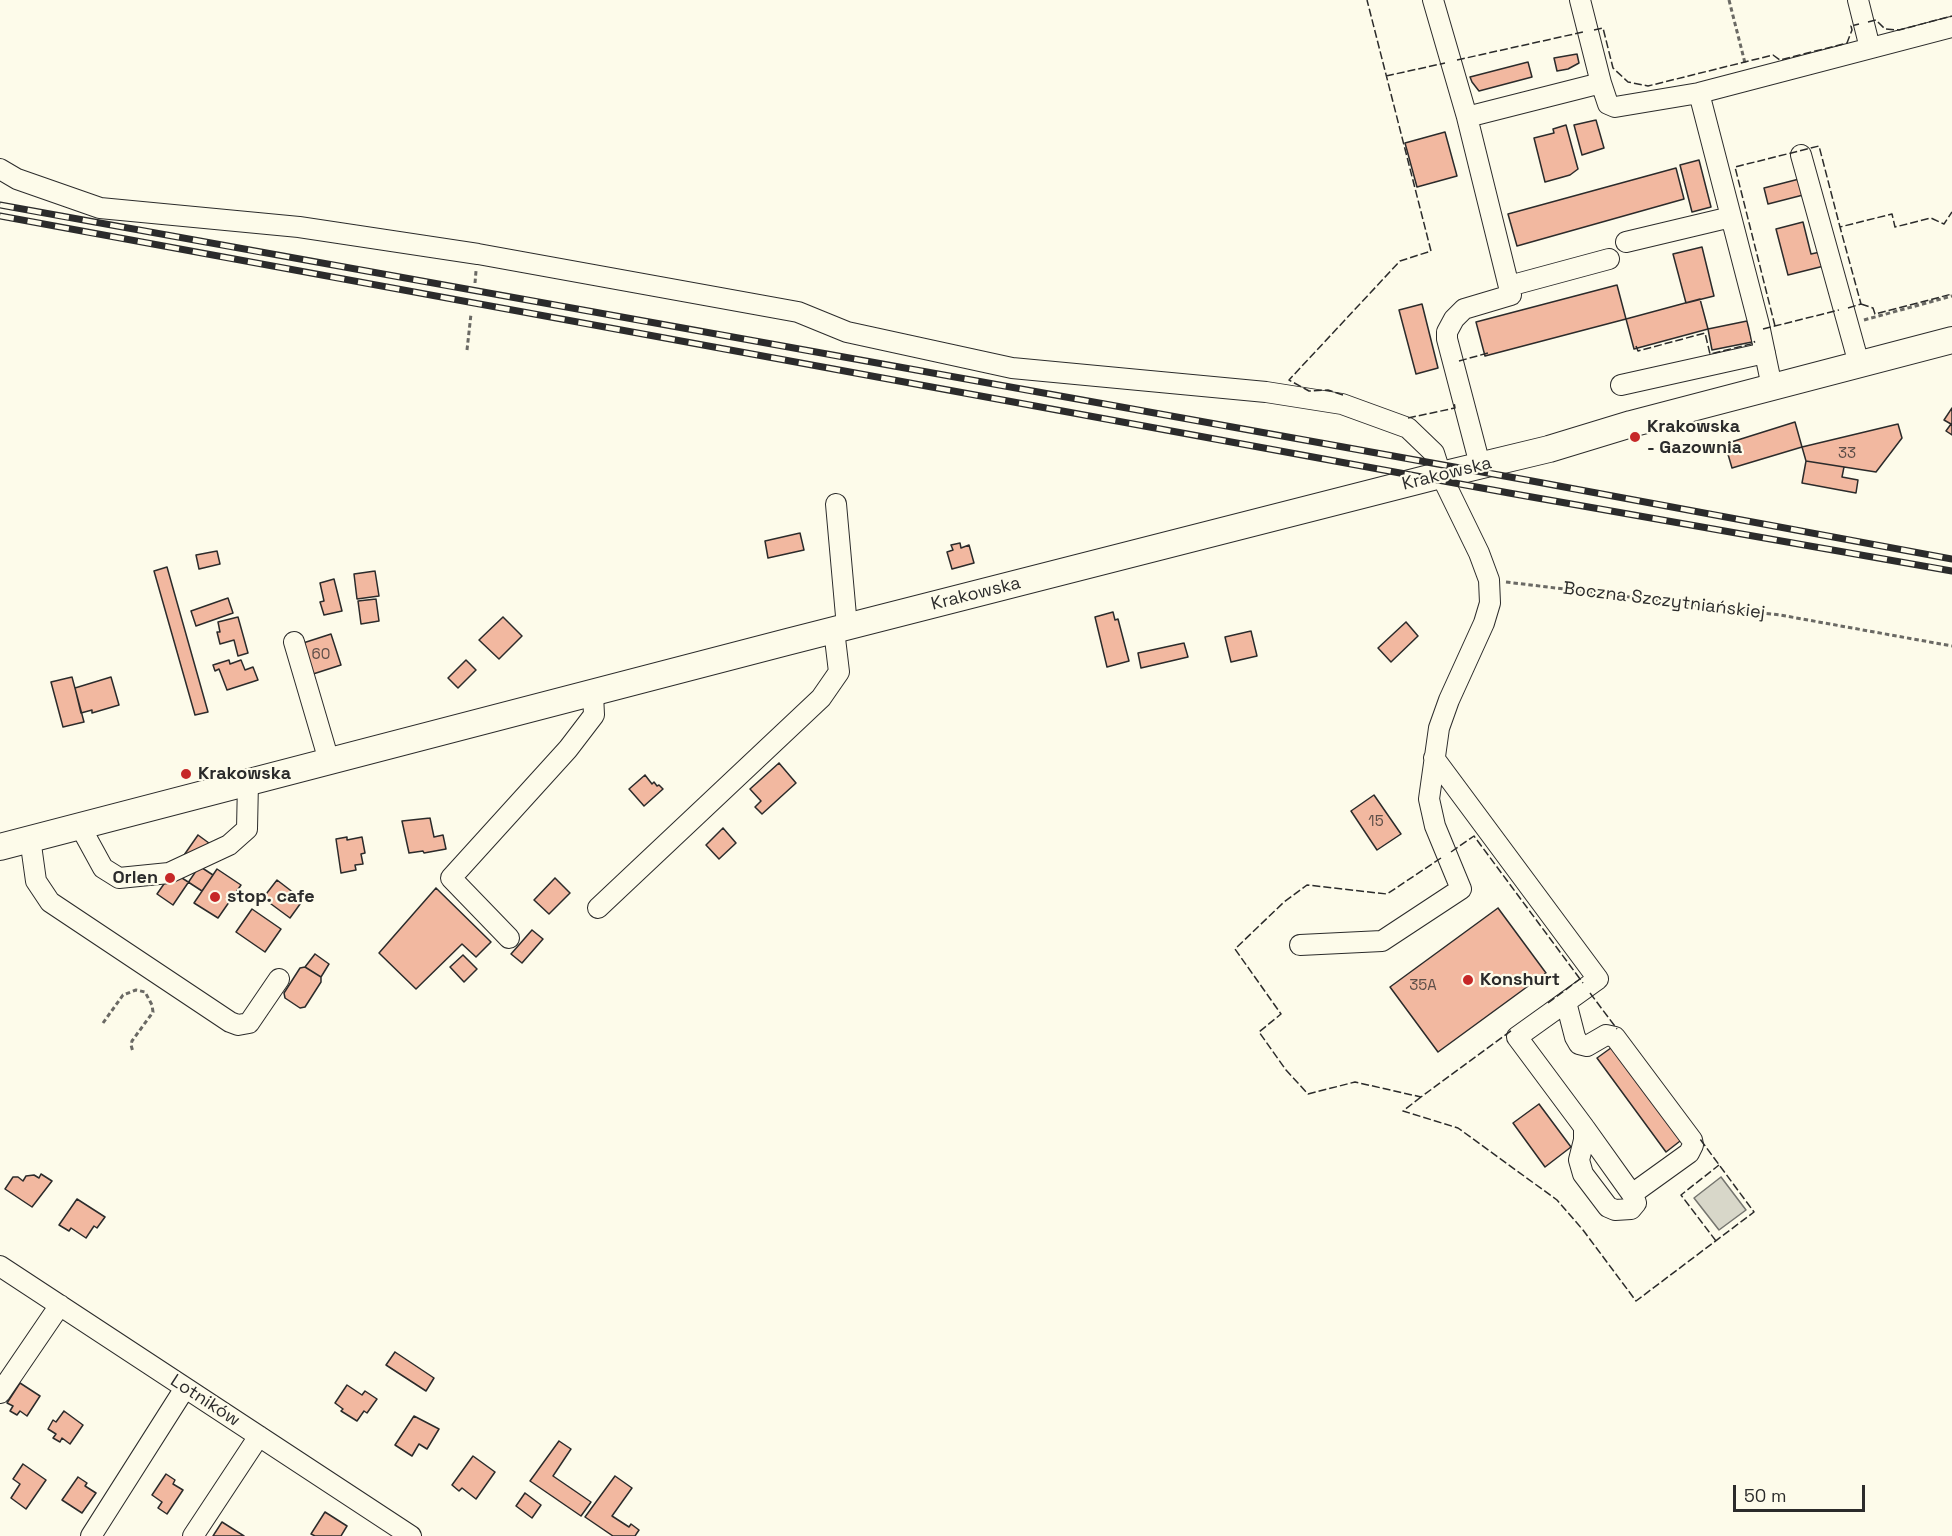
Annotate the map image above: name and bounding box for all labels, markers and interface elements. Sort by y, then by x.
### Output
place label: Krakowska - Gazownia [1647,416,1742,458]
marker: Krakowska - Gazownia [1628,430,1642,444]
house number: 33 [1838,445,1856,463]
street label: Krakowska [1400,452,1494,496]
street label: Krakowska [929,572,1023,616]
street label: Boczna Szczytniańskiej [1562,578,1766,624]
house number: 60 [312,646,330,664]
place label: Krakowska [198,763,291,785]
marker: Krakowska [179,767,193,781]
house number: 15 [1368,813,1384,831]
place label: Orlen [112,867,158,889]
marker: Orlen [163,871,177,885]
place label: stop. cafe [227,886,315,908]
marker: stop. cafe [208,890,222,904]
place label: Konshurt [1480,969,1560,991]
marker: Konshurt [1461,973,1475,987]
house number: 35A [1409,977,1437,995]
street label: Lotników [166,1370,244,1432]
scale bar [1736,1473,1868,1511]
text: 50 m [1744,1484,1786,1507]

